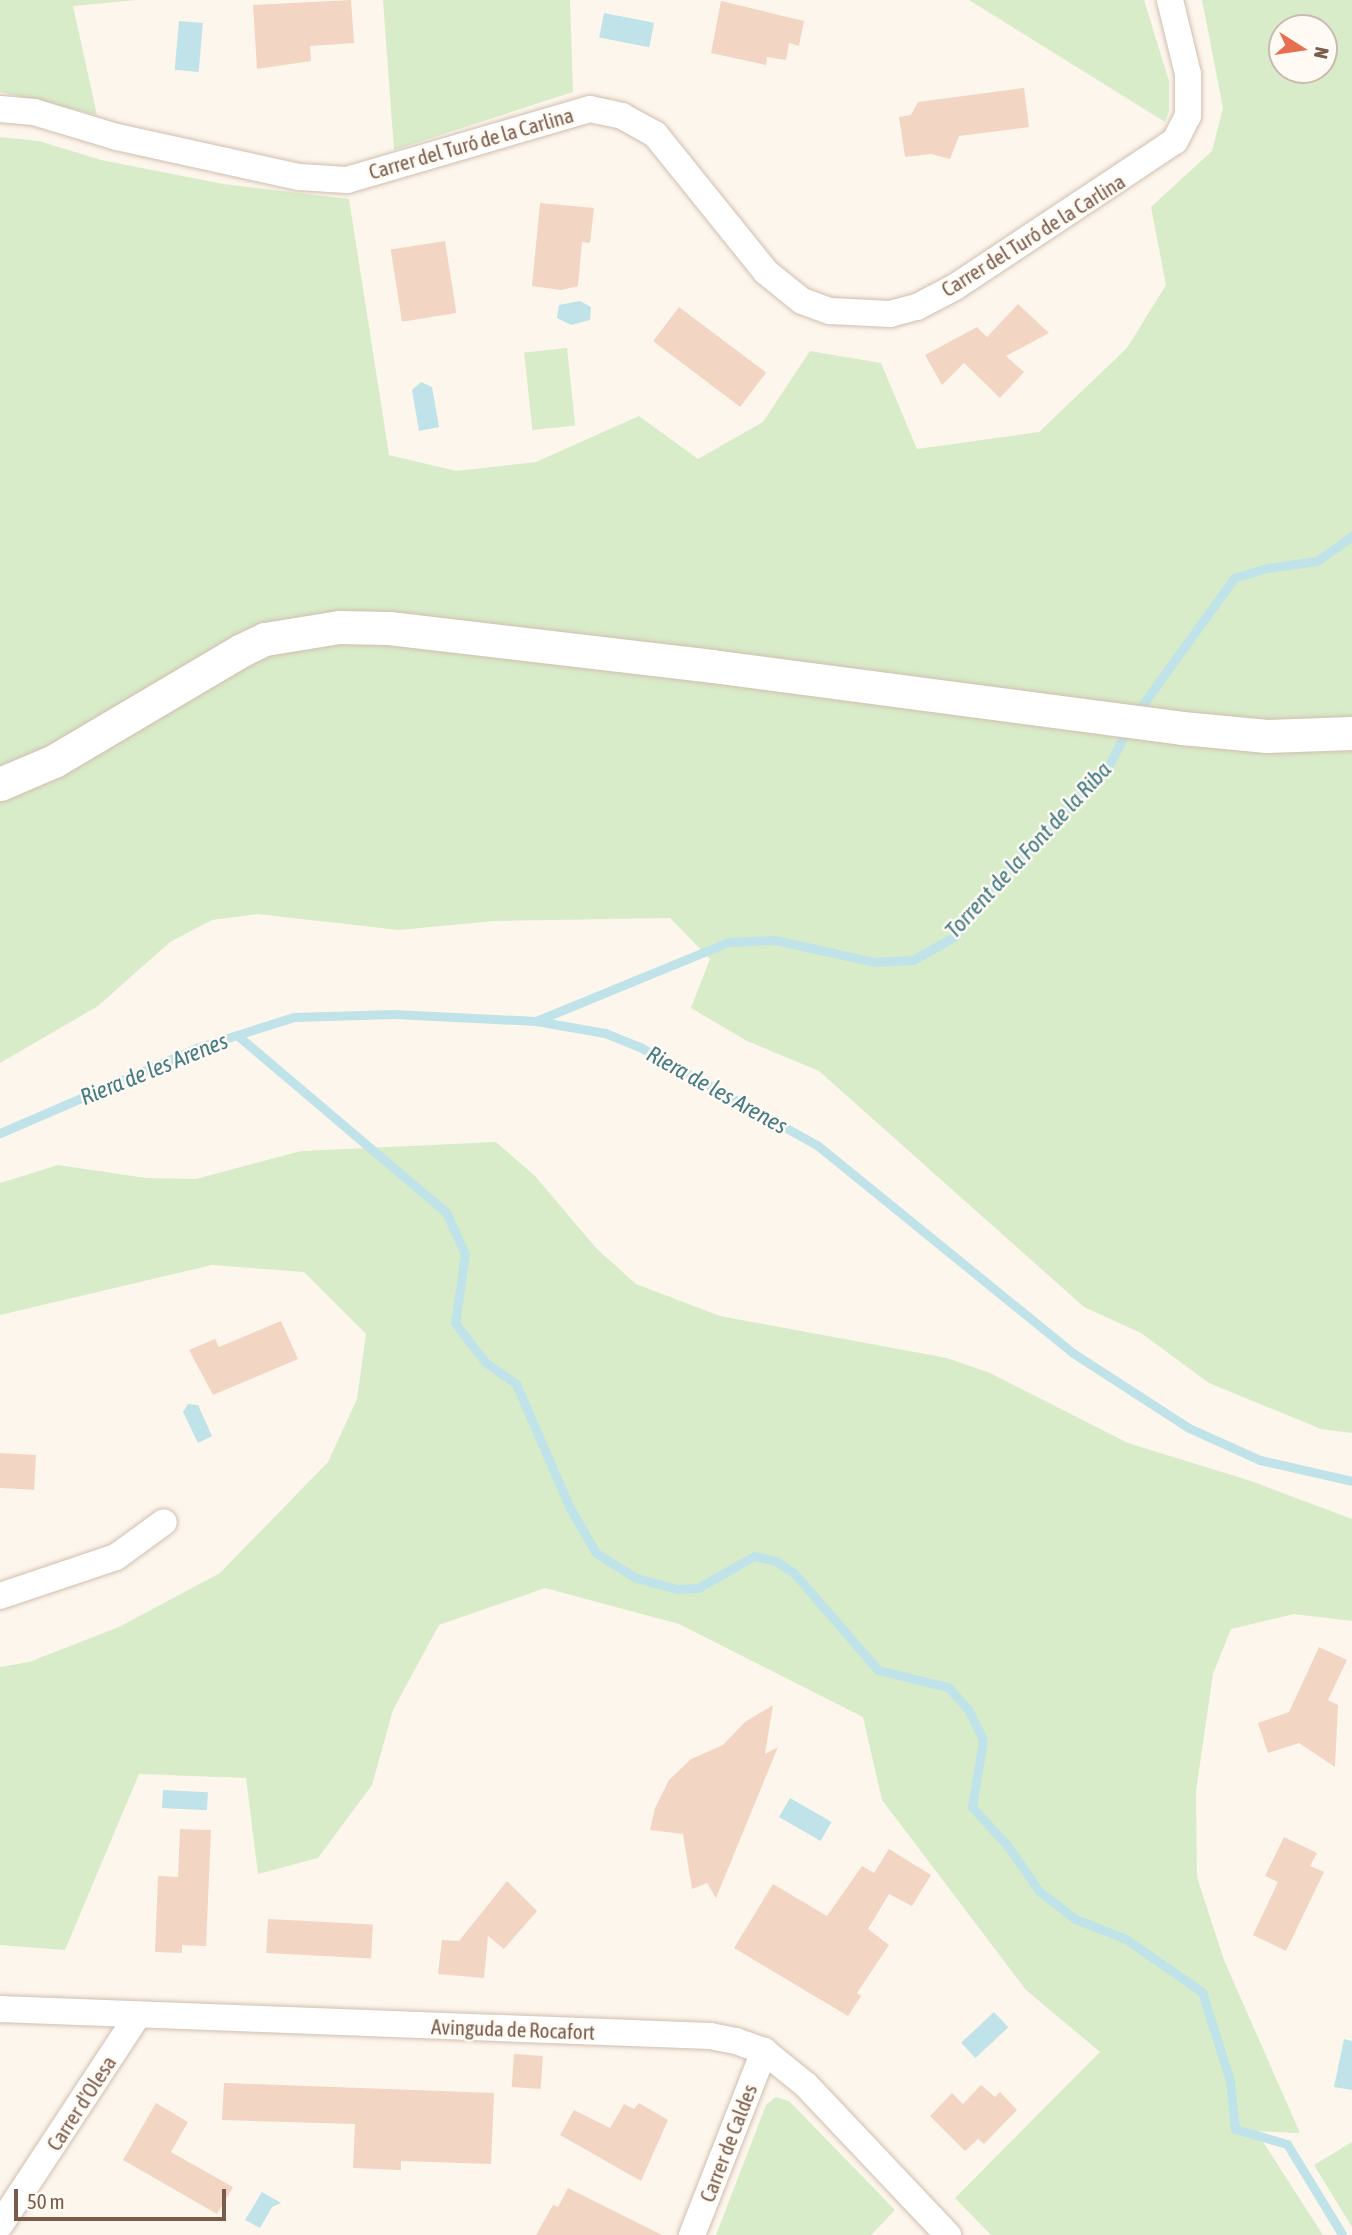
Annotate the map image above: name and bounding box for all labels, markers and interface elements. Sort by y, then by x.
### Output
north arrow [1268,14,1338,84]
text: N [1310,45,1334,61]
street label: Carrer del Turó de la Carlina [366,102,576,184]
street label: Carrer del Turó de la Carlina [937,168,1129,302]
water label: Torrent de la Font de la Riba [939,756,1117,944]
water label: Riera de les Arenes [76,1027,232,1111]
water label: Riera de les Arenes [642,1040,792,1140]
street label: Avinguda de Rocafort [431,2014,595,2044]
street label: Carrer d'Olesa [41,2051,121,2155]
street label: Carrer de Caldes [694,2081,762,2205]
scale bar [18,2176,229,2220]
text: 50 m [27,2189,65,2213]

